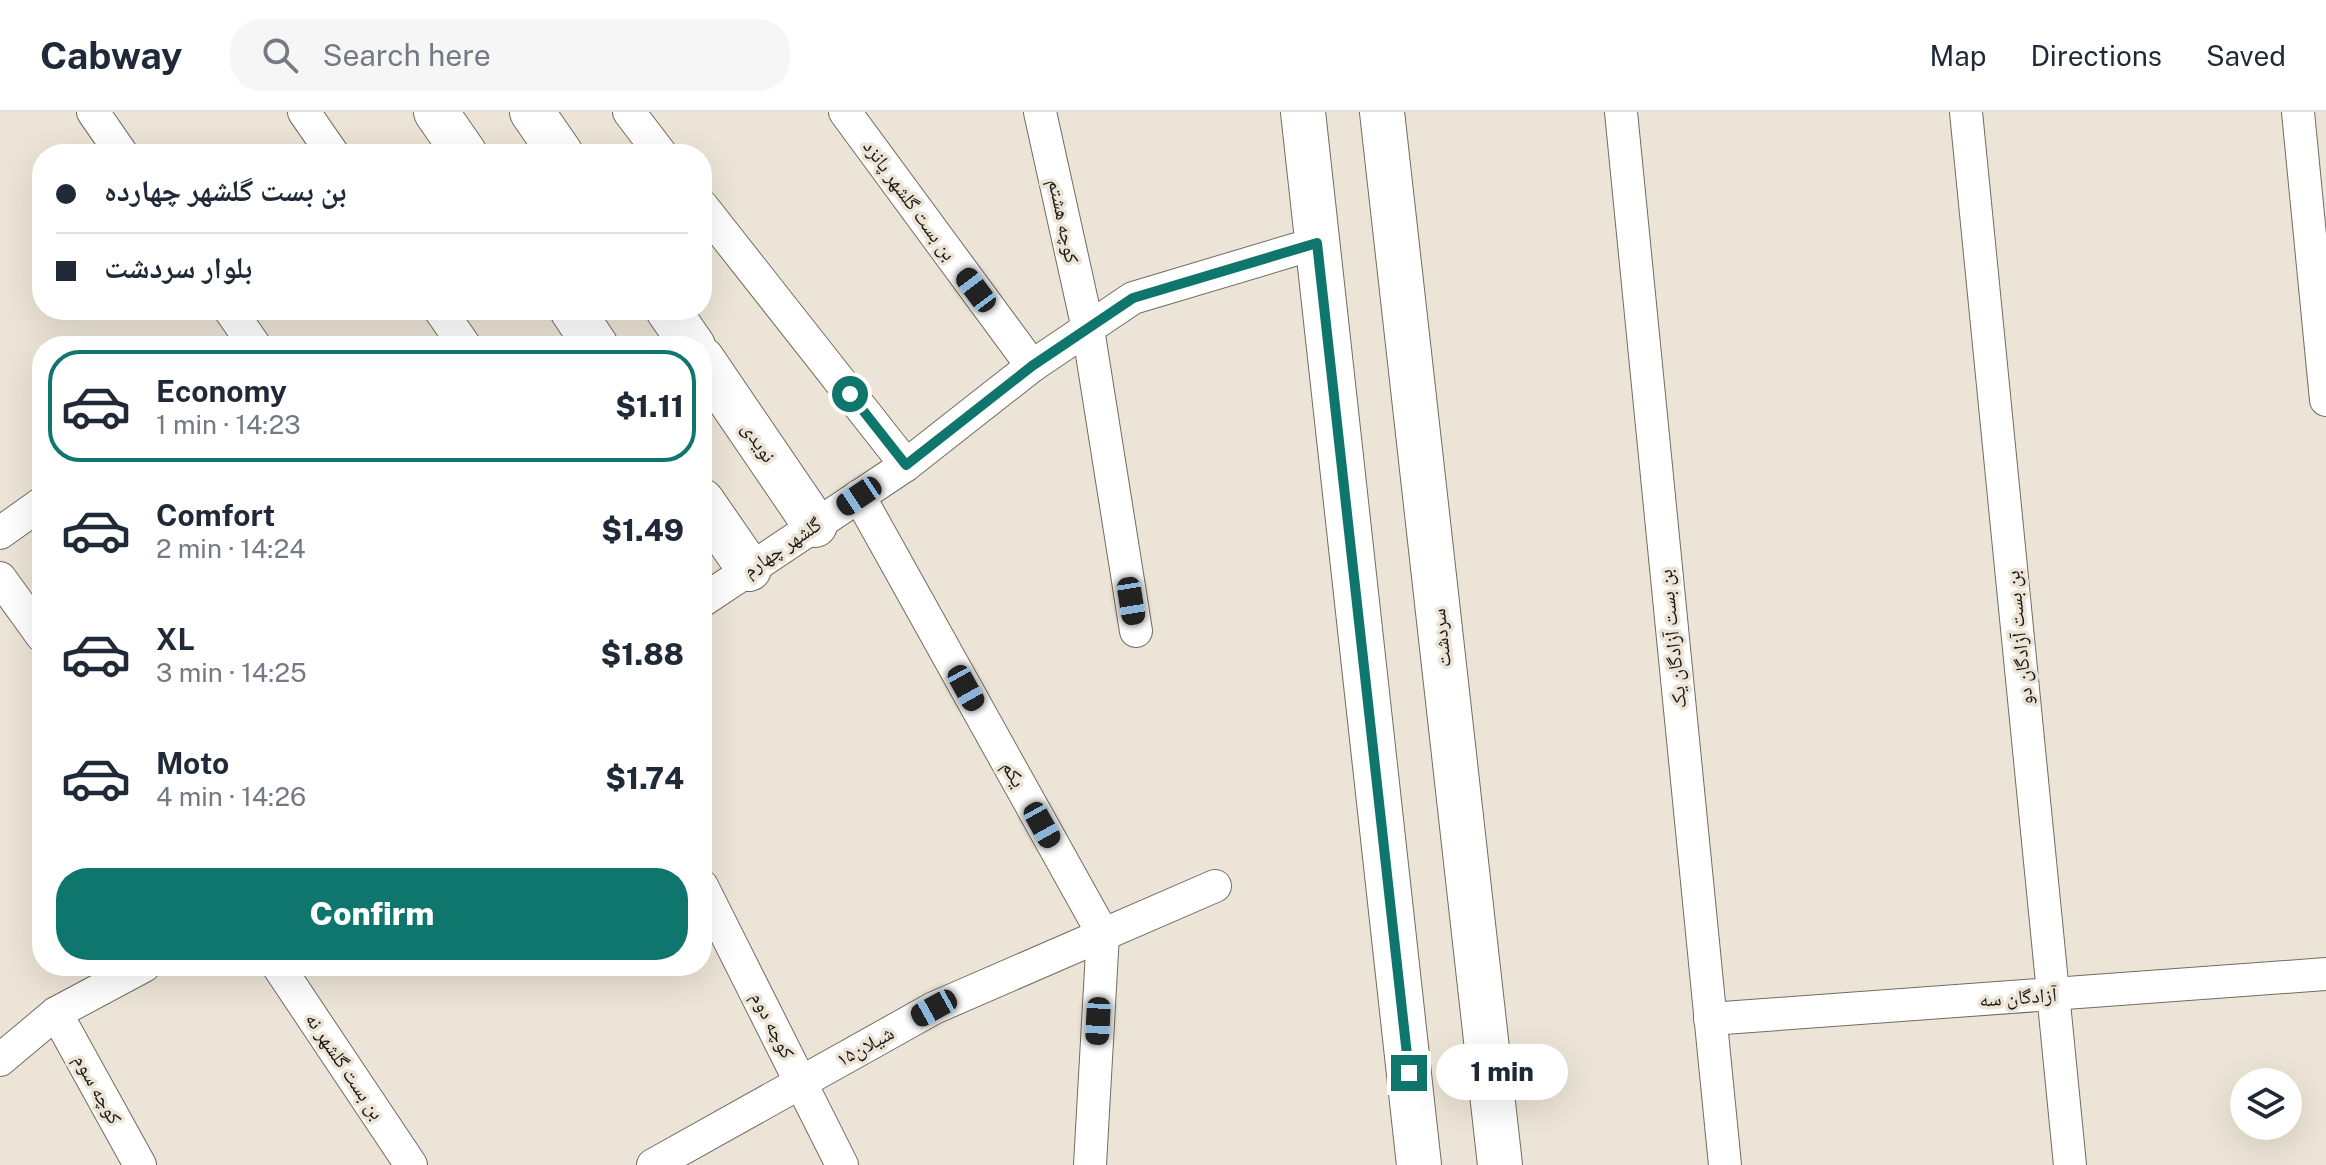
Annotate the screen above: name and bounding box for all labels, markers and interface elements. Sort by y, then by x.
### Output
search box [230,19,790,91]
text: Cabway [40,33,182,78]
icon: search [258,33,302,77]
text: Search here [322,37,491,73]
text: Map [1930,39,1986,72]
text: Directions [2030,39,2162,72]
text: Saved [2206,39,2286,72]
street label: بن بست گلشهر پانزد [858,135,962,265]
text: بن بست گلشهر چهارده [104,172,347,208]
street label: کوچه هشتم [1041,177,1085,266]
text: بلوار سردشت [104,249,252,285]
car [952,264,1000,316]
icon: car [60,370,132,442]
text: Economy [156,373,287,409]
route start [832,376,868,412]
text: $1.11 [615,388,684,424]
text: 1 min · 14:23 [156,409,301,440]
street label: نویدی [737,417,781,467]
car [832,473,886,519]
icon: car [60,494,132,566]
text: Comfort [156,497,275,533]
text: $1.49 [601,512,684,548]
street label: گلشهر چهارم [738,512,827,584]
text: 2 min · 14:24 [156,533,306,564]
street label: بن بست آزادگان یک [1653,568,1691,710]
street label: بن بست آزادگان دو [2000,570,2038,706]
car [1115,575,1147,627]
street label: سردشت [1426,607,1456,669]
icon: car [60,618,132,690]
text: XL [156,621,195,657]
text: $1.88 [601,636,684,672]
text: 3 min · 14:25 [156,657,307,688]
car [944,661,988,715]
icon: car [60,742,132,814]
text: Moto [156,745,229,781]
street label: یکم [995,757,1031,792]
text: $1.74 [605,760,684,796]
text: 4 min · 14:26 [156,781,306,812]
car [1020,798,1064,852]
button: Confirm [56,868,688,960]
street label: آزادگان سه [1978,982,2058,1012]
car [907,986,961,1030]
street label: کوچه دوم [744,988,800,1063]
car [1085,996,1111,1046]
street label: بن بست گلشهر نه [300,1008,390,1124]
street label: شیلان۱۵ [832,1020,898,1072]
callout: 1 min [1437,1045,1569,1101]
street label: کوچه سوم [67,1050,127,1129]
route end [1391,1055,1427,1091]
text: 1 min [1470,1056,1534,1087]
map controls [2230,1068,2302,1140]
button: layers [2230,1068,2302,1140]

